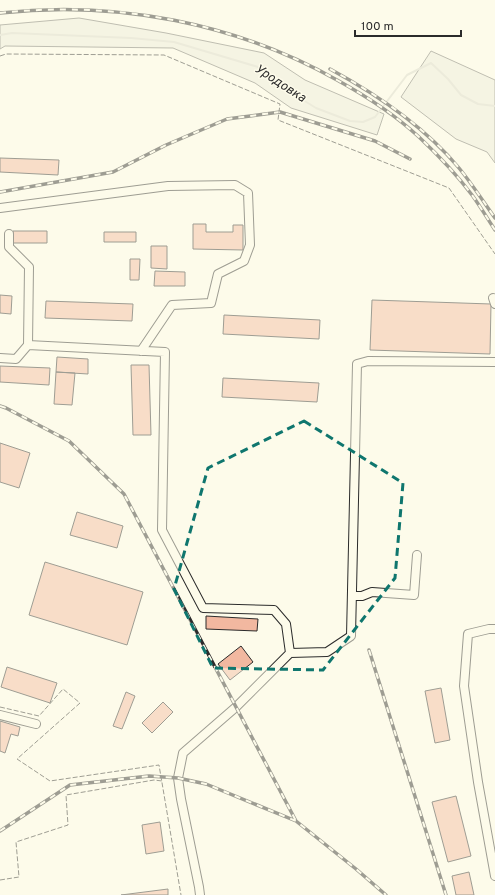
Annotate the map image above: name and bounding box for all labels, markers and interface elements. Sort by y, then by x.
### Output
scale bar [355,12,461,38]
text: 100 m [361,19,394,35]
water label: Уродовка [251,61,309,107]

